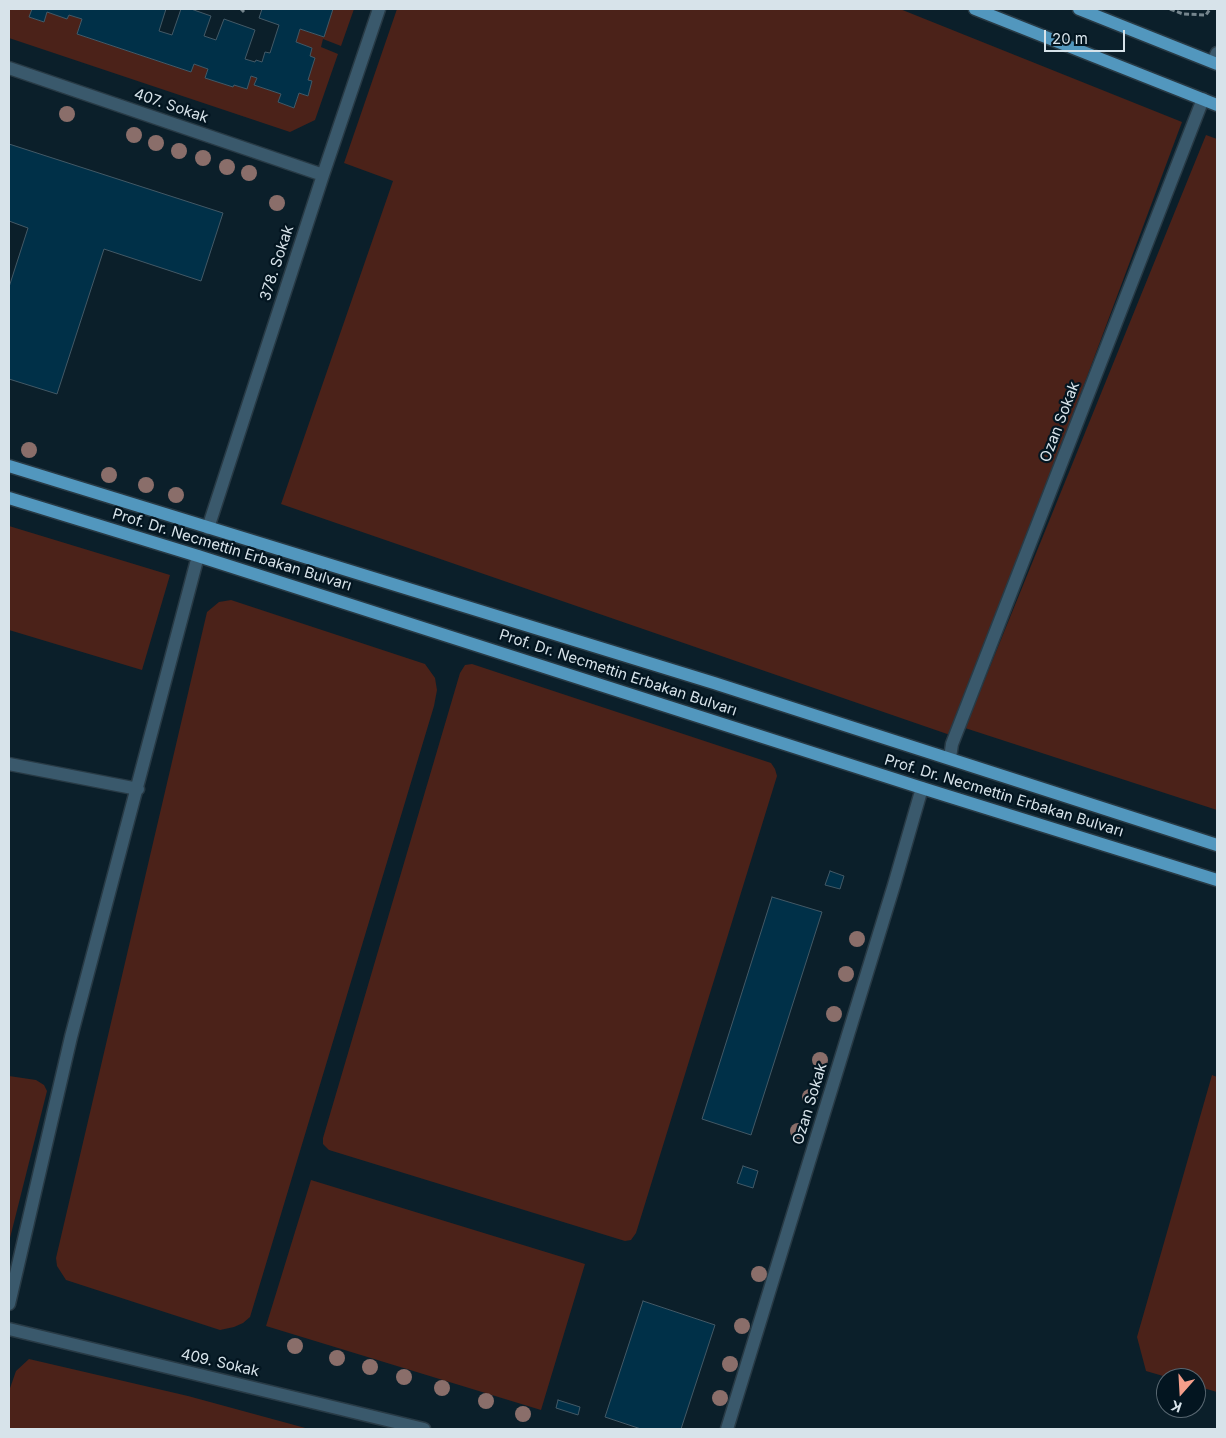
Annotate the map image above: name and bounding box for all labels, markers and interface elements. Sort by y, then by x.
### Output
scale bar [1046,20,1127,52]
text: 20 m [1052,29,1088,48]
street label: 407. Sokak [131,85,211,127]
street label: 378. Sokak [256,223,298,303]
street label: Ozan Sokak [1036,379,1084,465]
street label: Prof. Dr. Necmettin Erbakan Bulvarı [110,505,354,595]
street label: Prof. Dr. Necmettin Erbakan Bulvarı [497,626,739,720]
street label: Prof. Dr. Necmettin Erbakan Bulvarı [882,751,1126,841]
street label: Ozan Sokak [789,1061,831,1147]
street label: 409. Sokak [179,1345,261,1381]
north arrow [1156,1368,1206,1418]
text: K [1169,1397,1184,1416]

